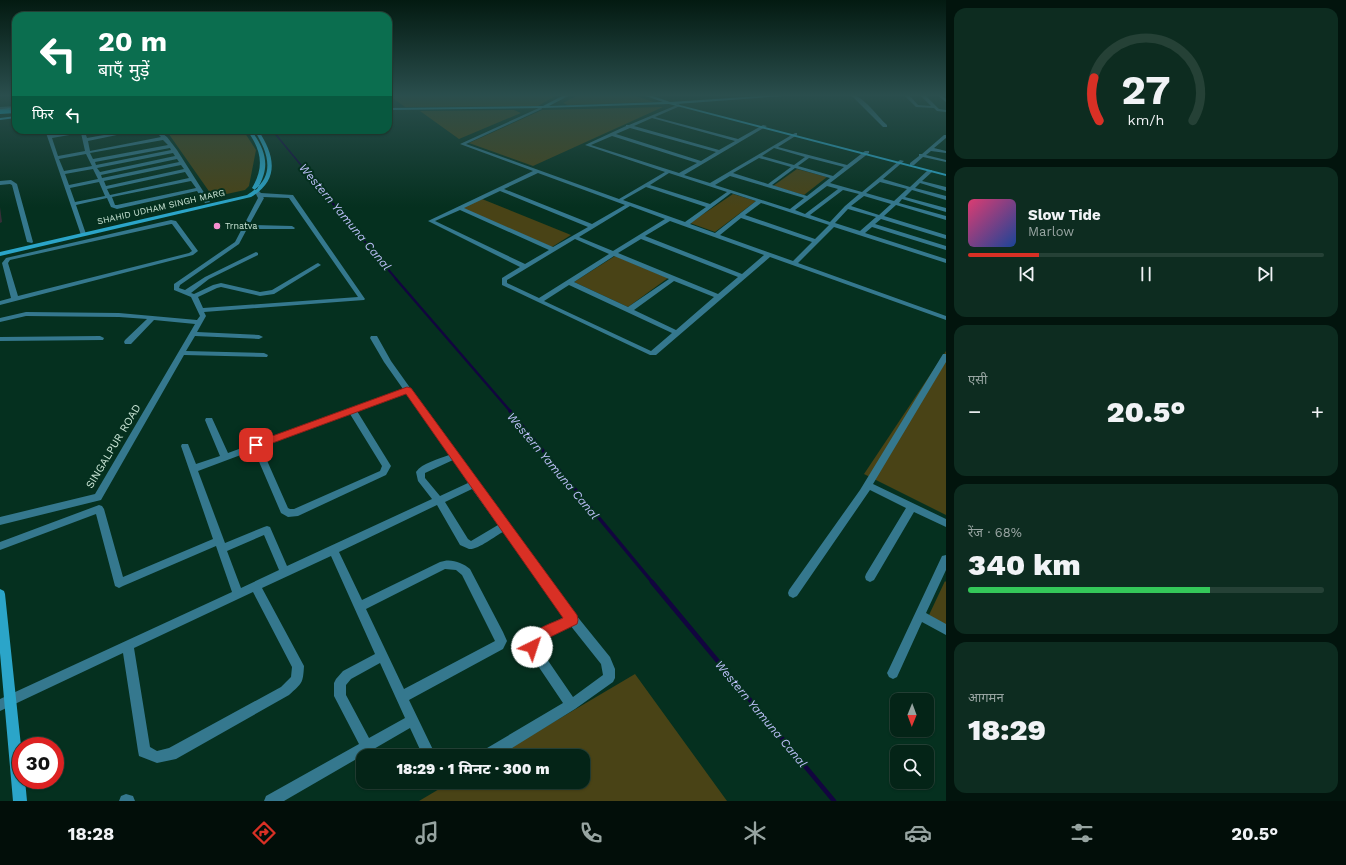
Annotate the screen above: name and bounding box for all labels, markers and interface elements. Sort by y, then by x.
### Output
text: 20 m [98,25,167,58]
icon: left [32,28,84,80]
text: बाएँ मुड़ें [98,59,149,80]
text: 27 [1121,65,1171,114]
icon: left [62,104,84,126]
text: फिर [32,105,54,123]
text: km/h [1128,112,1164,128]
water label: Western Yamuna Canal [296,161,394,273]
street label: SHAHID UDHAM SINGH MARG [96,187,226,227]
text: Slow Tide [1028,206,1101,224]
marker: Trnatva [212,221,222,231]
place label: Trnatva [225,221,257,231]
text: Marlow [1028,224,1074,239]
icon: previous [1016,263,1038,285]
icon: pause [1135,263,1157,285]
icon: next [1254,263,1276,285]
text: एसी [968,372,987,387]
text: 20.5° [1106,394,1186,429]
text: − [968,399,981,424]
text: + [1311,399,1324,424]
street label: SINGALPUR ROAD [83,402,144,491]
water label: Western Yamuna Canal [504,410,602,522]
pin [239,428,273,462]
icon: arrive [245,434,267,456]
text: रेंज · 68% [968,525,1022,540]
text: 340 km [968,547,1081,582]
position arrow [511,626,553,668]
water label: Western Yamuna Canal [712,658,810,770]
text: आगमन [968,690,1004,705]
north arrow [890,693,934,737]
map controls [890,693,934,789]
text: 18:29 [968,712,1046,747]
speed limit sign: 30 [12,737,64,789]
button: search [890,745,934,789]
text: 18:29 · 1 मिनट · 300 m [396,760,550,778]
icon: directions [250,819,278,847]
icon: music [413,819,441,847]
icon: phone [577,819,605,847]
icon: climate [741,819,769,847]
icon: car [904,819,932,847]
icon: filters [1068,819,1096,847]
text: 18:28 [68,823,114,844]
text: 20.5° [1231,823,1278,844]

